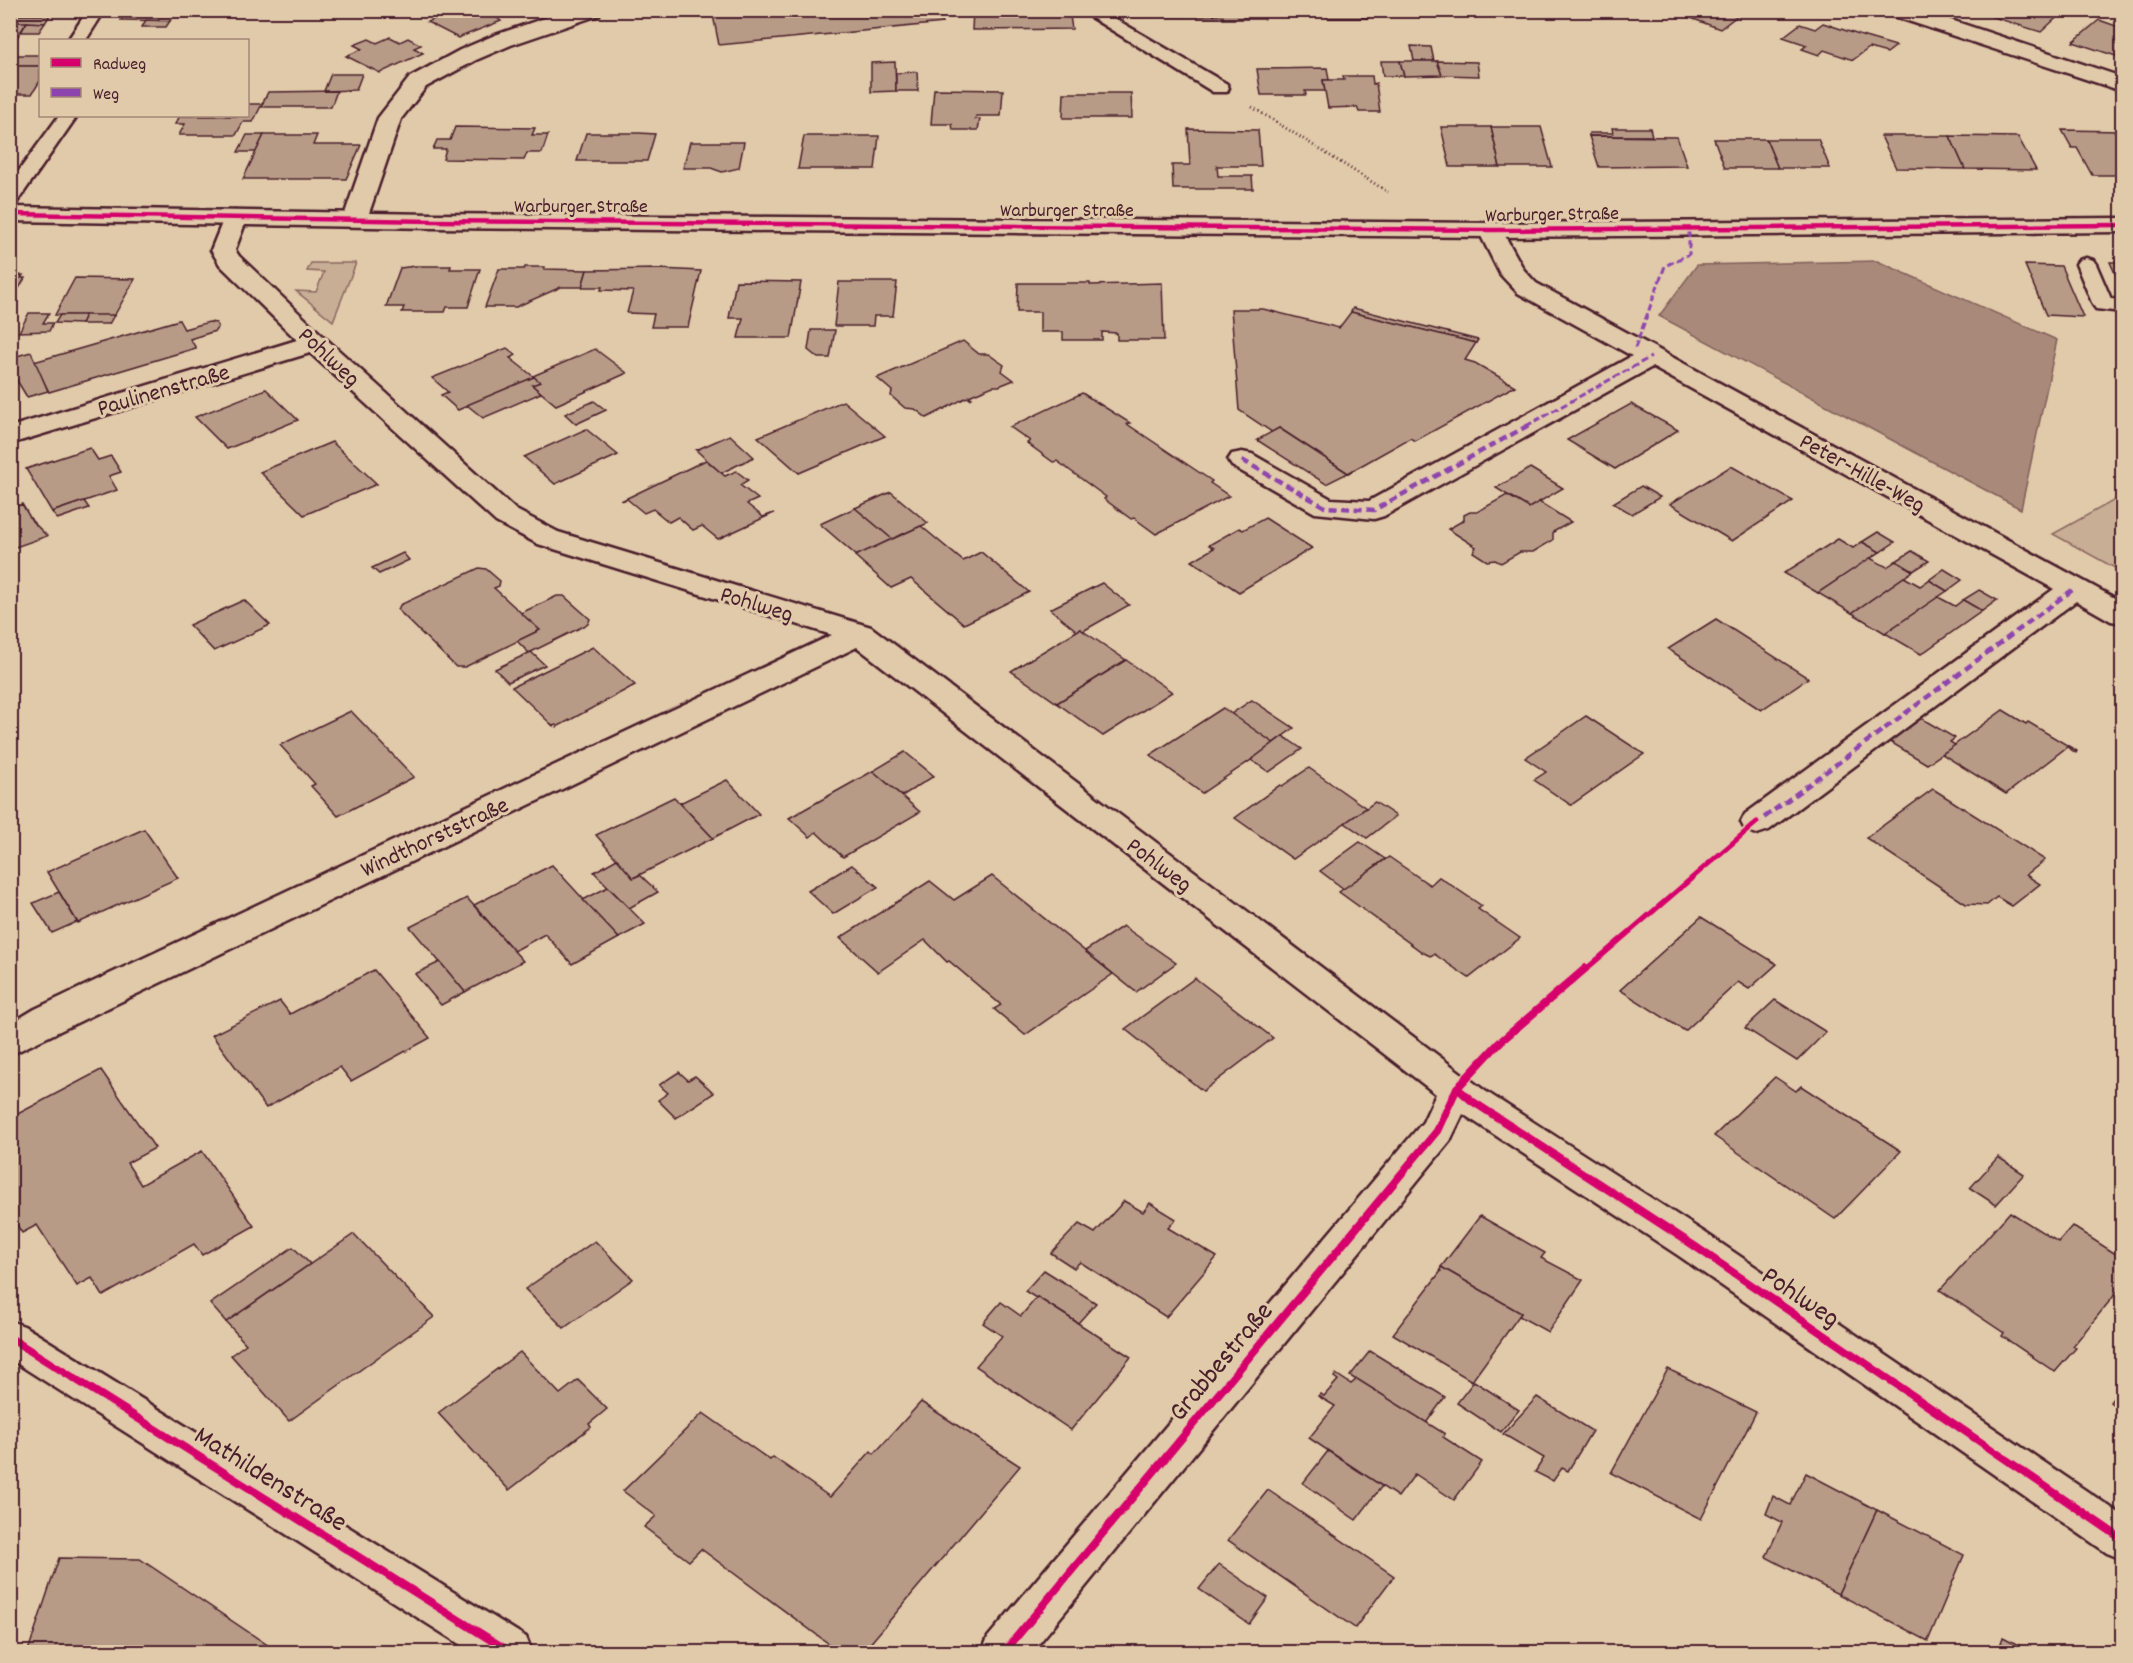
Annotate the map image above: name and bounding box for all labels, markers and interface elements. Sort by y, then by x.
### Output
legend [39,39,249,117]
text: Radweg [93,53,146,78]
text: Weg [93,83,119,108]
street label: Warburger Straße [514,194,648,222]
street label: Warburger Straße [1000,198,1134,226]
street label: Warburger Straße [1485,201,1619,231]
street label: Pohlweg [289,320,367,396]
street label: Paulinenstraße [94,357,234,427]
street label: Peter-Hille-Weg [1792,426,1931,523]
street label: Pohlweg [715,579,797,633]
street label: Windthorststraße [356,790,515,888]
street label: Pohlweg [1118,830,1198,902]
street label: Pohlweg [1752,1258,1847,1340]
street label: Grabbestraße [1161,1295,1285,1432]
street label: Mathildenstraße [185,1418,354,1544]

